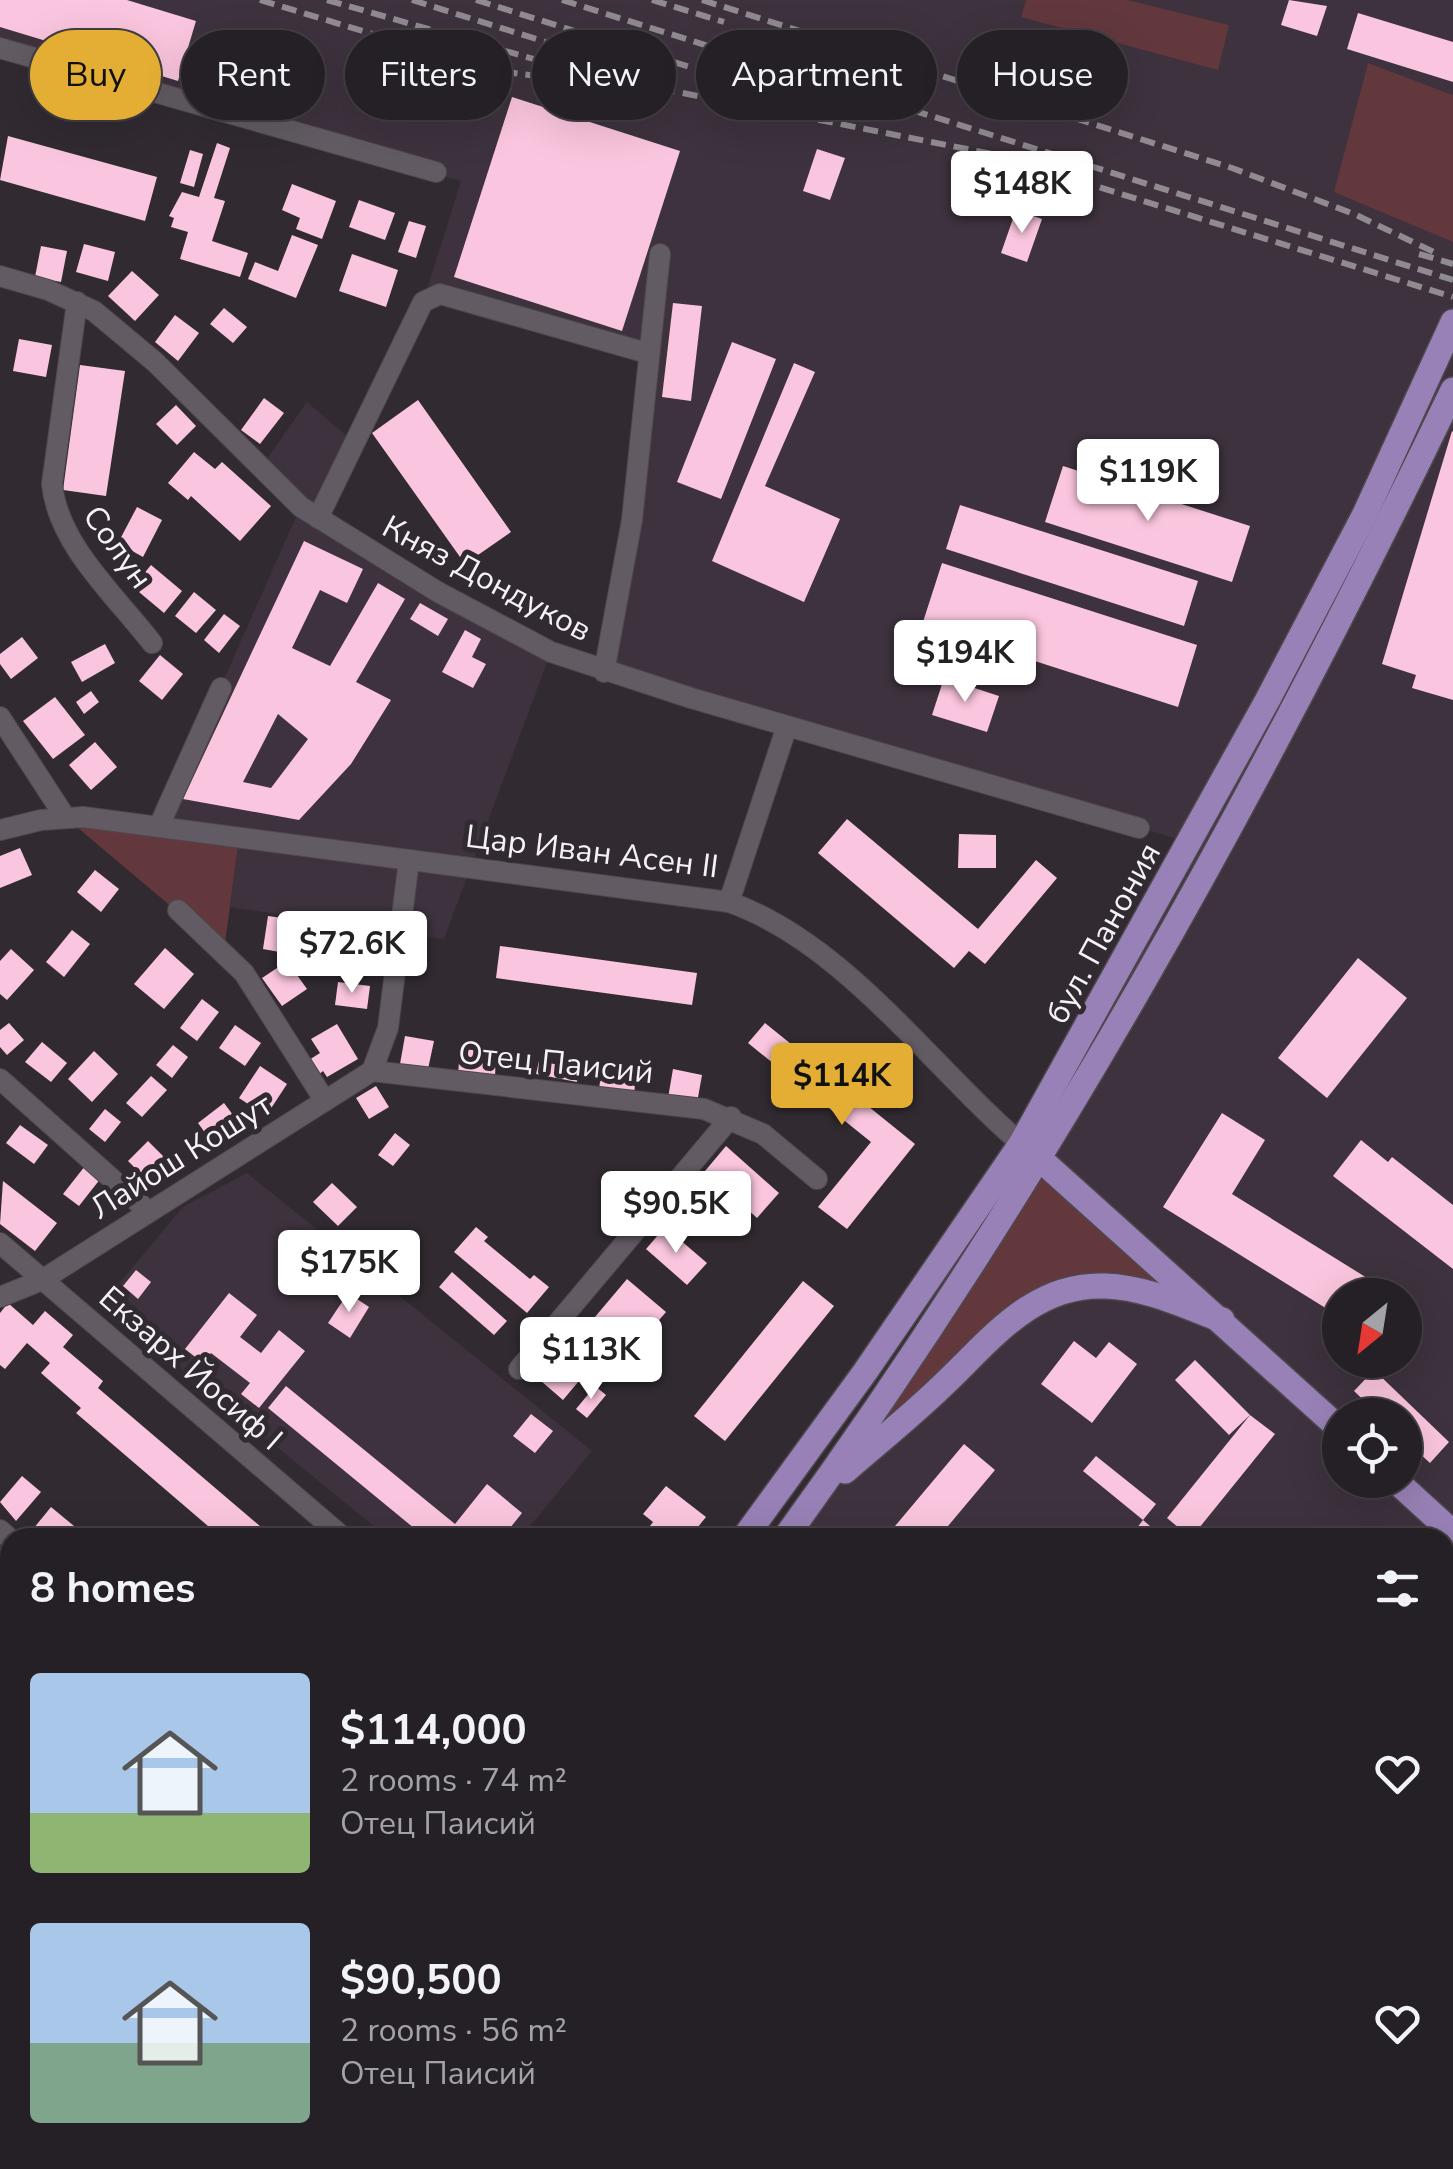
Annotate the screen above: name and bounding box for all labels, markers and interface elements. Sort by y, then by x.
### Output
chip: Buy [30,30,161,120]
chip: Rent [181,30,325,120]
chip: Filters [345,30,512,120]
chip: New [532,30,676,120]
chip: Apartment [696,30,937,120]
chip: House [957,30,1128,120]
pin: $148K [952,151,1092,236]
text: $148K [973,162,1071,205]
pin: $119K [1078,439,1218,524]
text: $119K [1099,450,1197,493]
street label: Солун [73,497,162,598]
street label: Княз Дондуков [375,505,599,652]
pin: $194K [895,620,1035,705]
text: $194K [916,631,1014,674]
street label: Цар Иван Асен II [463,815,721,888]
street label: бул. Панония [1036,835,1171,1031]
pin: $72.6K [271,911,433,996]
text: $72.6K [299,922,405,965]
street label: Отец Паисий [456,1031,656,1094]
pin: $114K [772,1043,912,1128]
text: $114K [793,1054,891,1097]
street label: Лайош Кошут [82,1083,281,1229]
pin: $90.5K [595,1171,757,1256]
text: $90.5K [623,1182,729,1225]
pin: $175K [279,1230,419,1315]
text: $175K [300,1241,398,1284]
street label: Екзарх Йосиф I [90,1277,292,1460]
north arrow [1322,1278,1422,1378]
map controls [1322,1278,1422,1498]
pin: $113K [521,1317,661,1402]
text: $113K [542,1328,640,1371]
button: locate [1322,1398,1422,1498]
text: 8 homes [30,1560,195,1617]
icon: filters [1370,1561,1425,1616]
text: $114,000 [340,1702,527,1759]
icon: home [110,1713,230,1833]
icon: heart [1370,1746,1425,1801]
text: 2 rooms · 74 m² [340,1759,567,1802]
text: Отец Паисий [340,1802,536,1845]
text: $90,500 [340,1952,502,2009]
icon: home [110,1963,230,2083]
icon: heart [1370,1996,1425,2051]
text: 2 rooms · 56 m² [340,2009,567,2052]
text: Отец Паисий [340,2052,536,2095]

